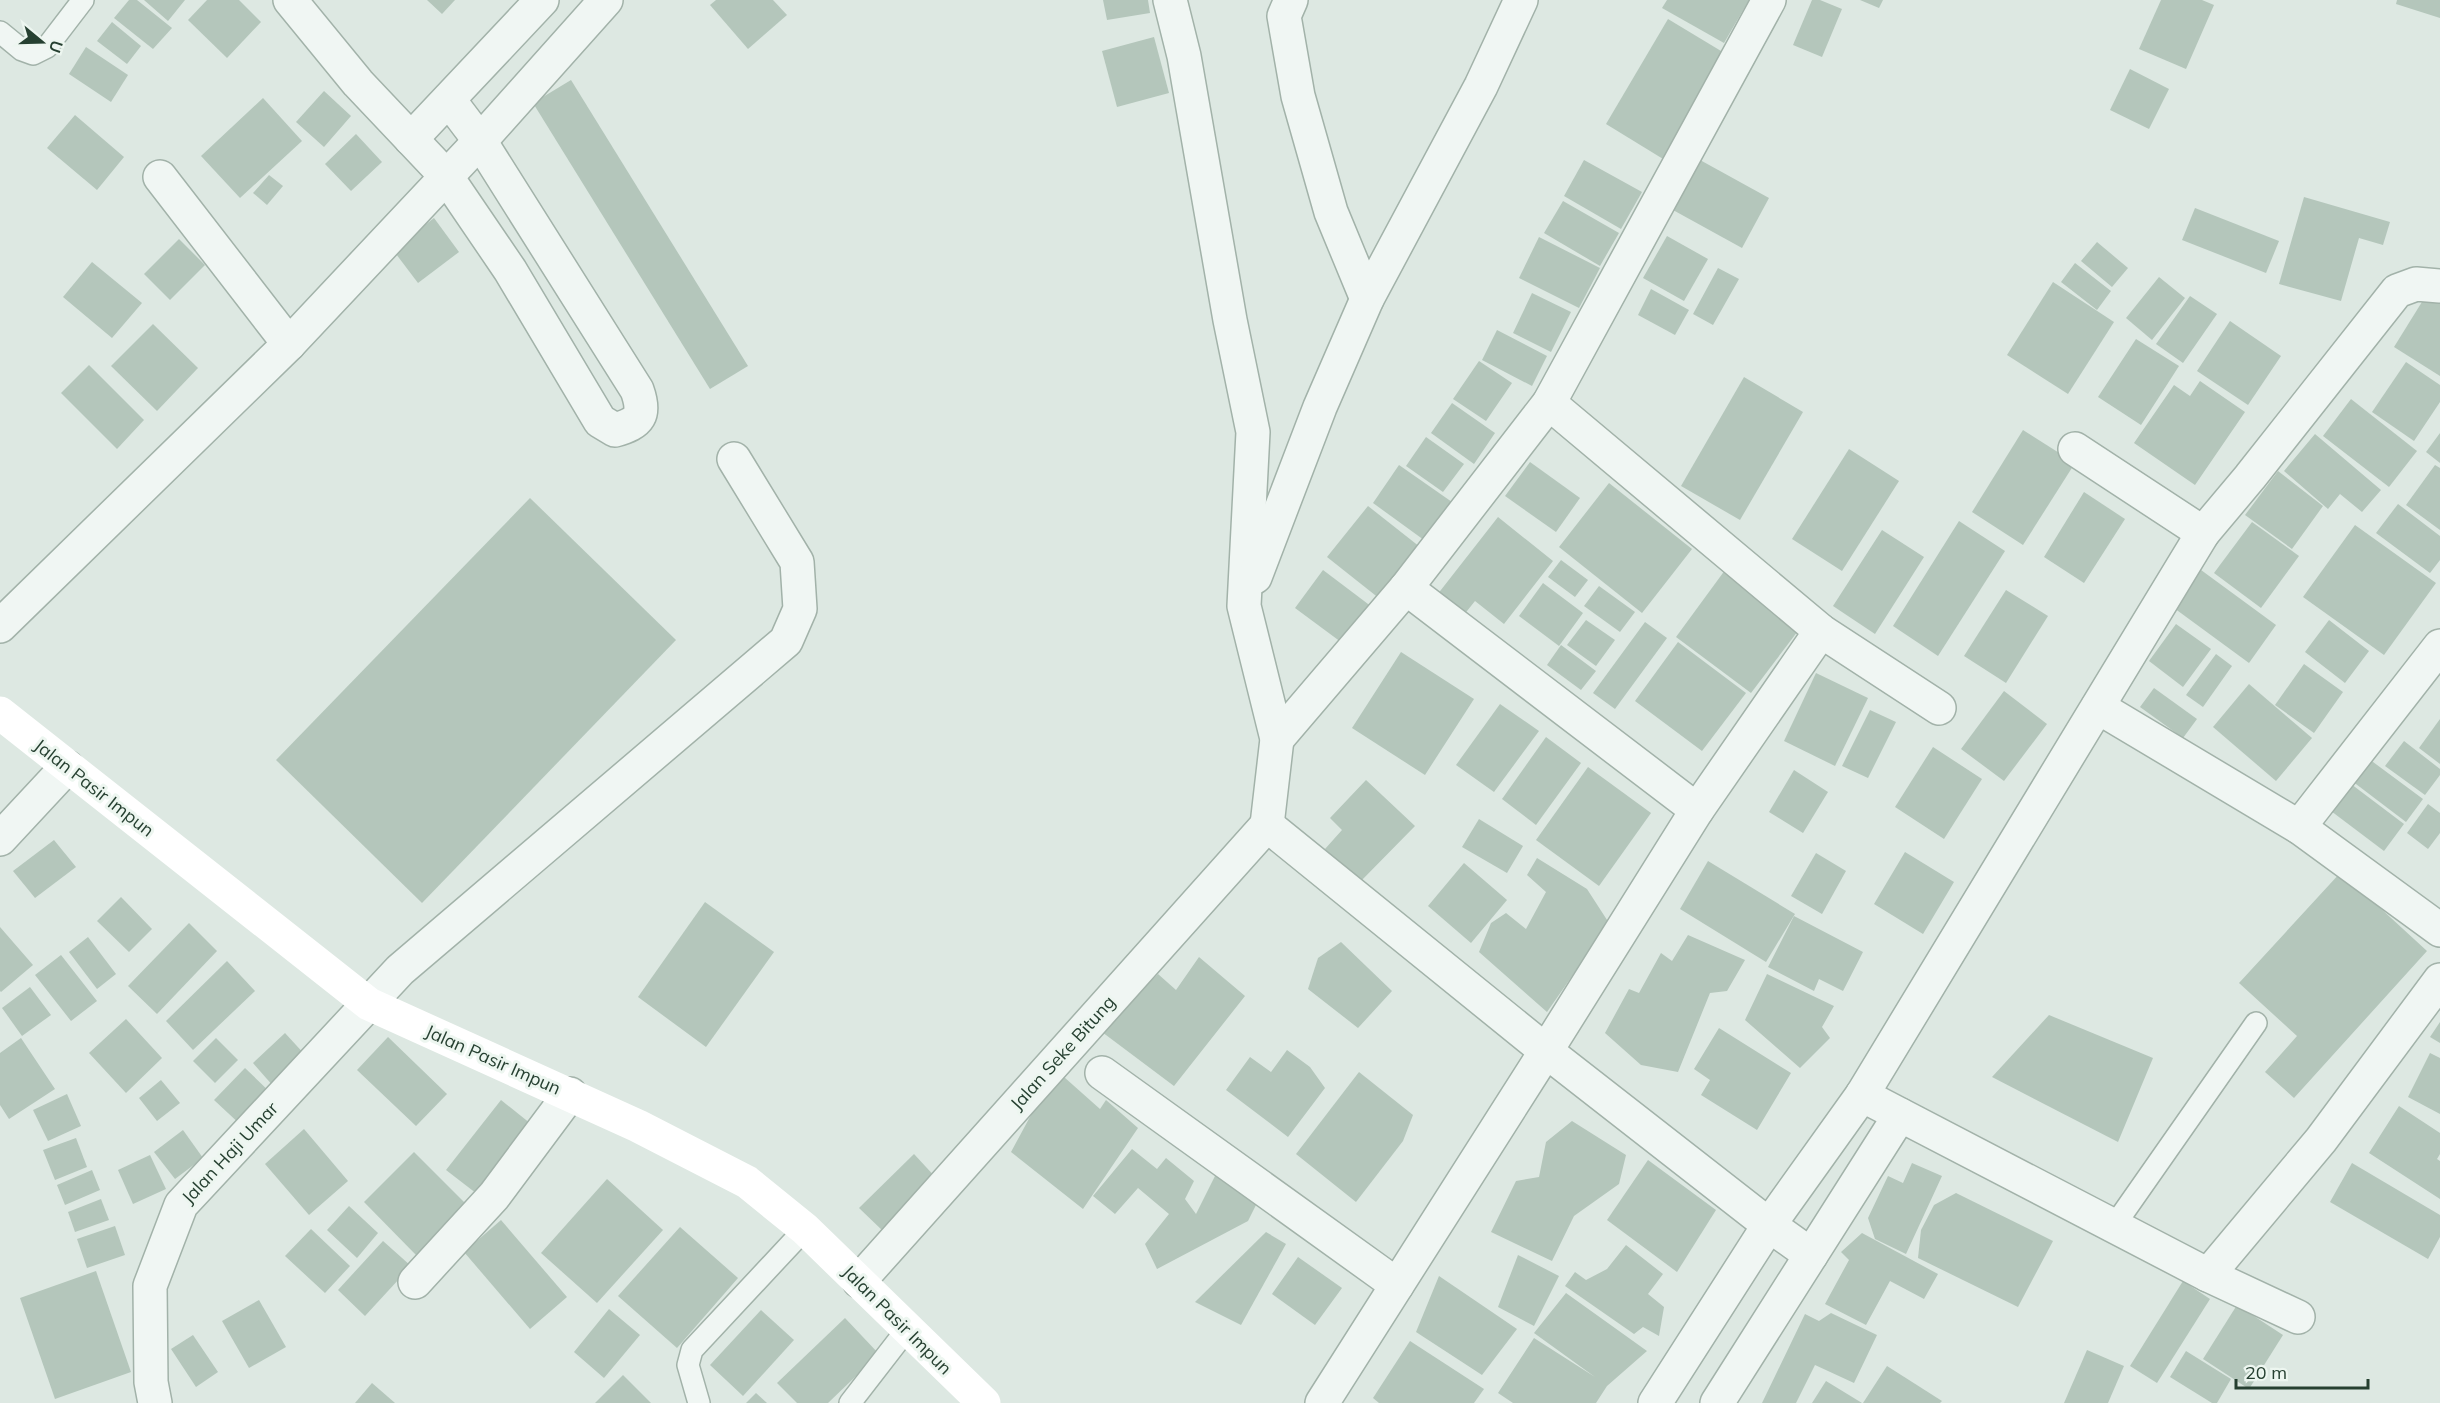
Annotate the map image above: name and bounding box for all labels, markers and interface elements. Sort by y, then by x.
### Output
north arrow [12,12,72,72]
text: U [45,38,68,56]
street label: Jalan Pasir Impun [30,734,159,842]
street label: Jalan Seke Bitung [1005,991,1120,1115]
street label: Jalan Pasir Impun [422,1019,564,1100]
street label: Jalan Haji Umar [176,1097,283,1208]
street label: Jalan Pasir Impun [838,1260,957,1379]
scale bar [2236,1352,2368,1390]
text: 20 m [2245,1361,2287,1384]

